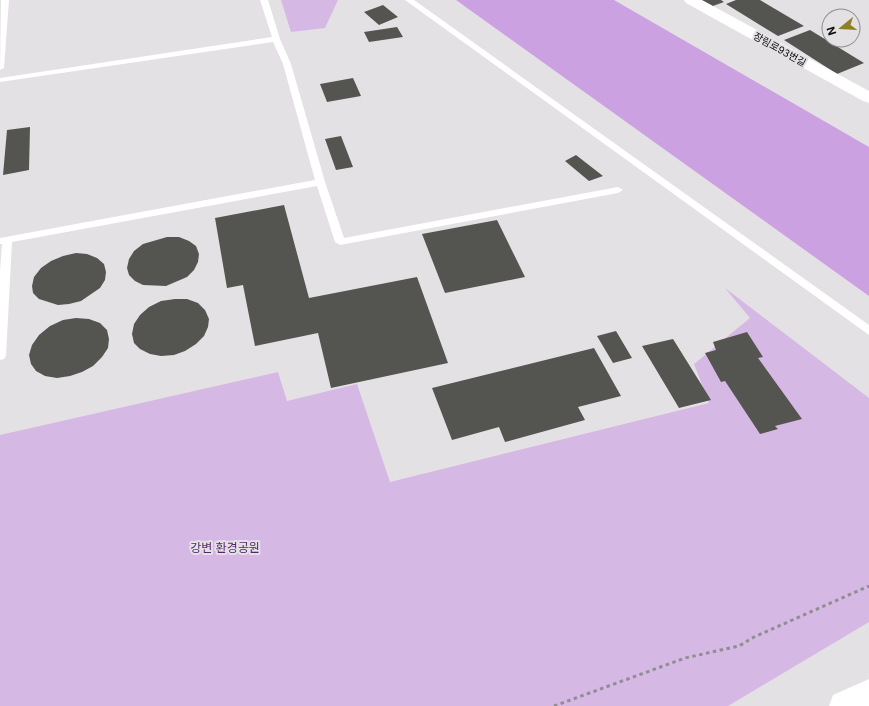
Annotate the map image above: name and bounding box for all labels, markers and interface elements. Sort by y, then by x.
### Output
north arrow [821,8,861,48]
text: N [824,25,839,37]
street label: 장림로93번길 [752,30,808,68]
park label: 강변 환경공원 [190,540,260,555]

